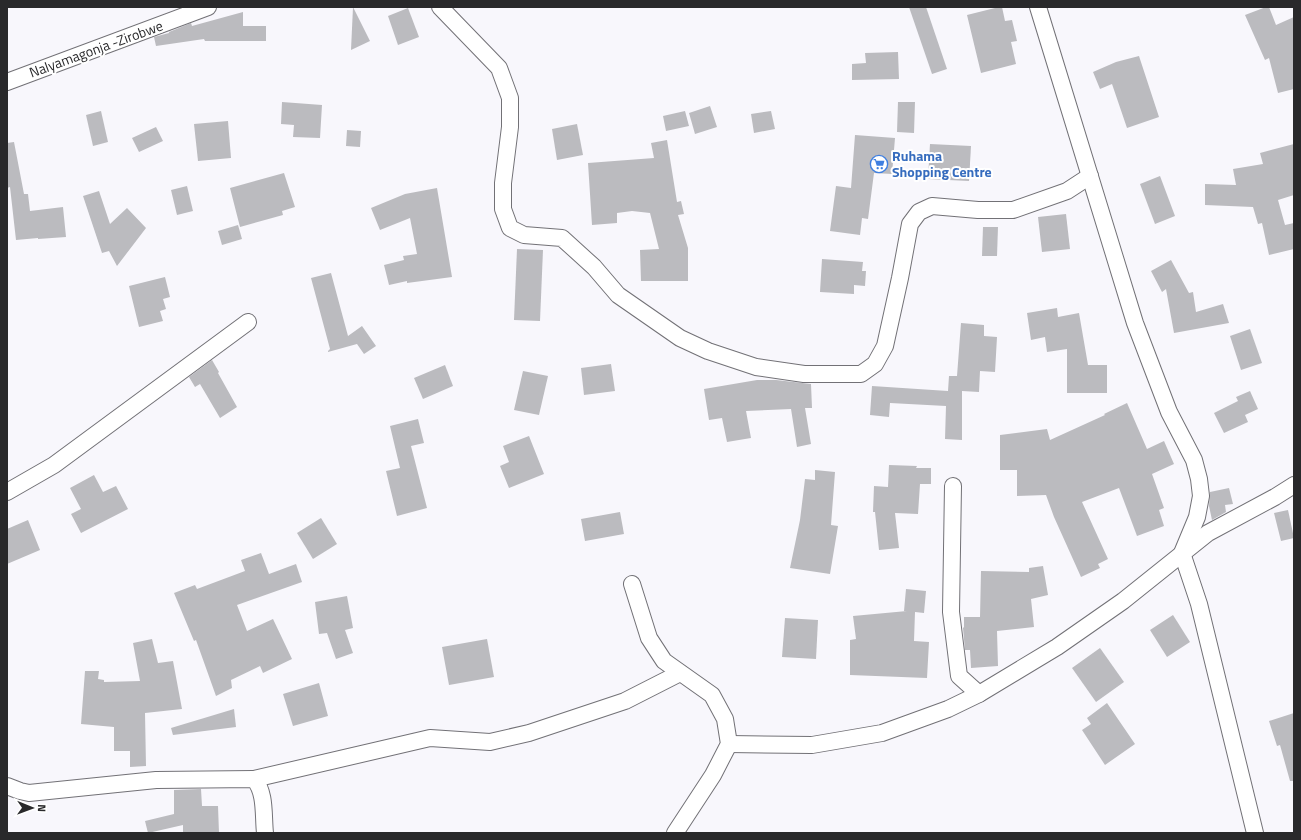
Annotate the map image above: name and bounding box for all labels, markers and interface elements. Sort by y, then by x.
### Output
street label: Nalyamagonja -Zirobwe [26,15,166,82]
place label: Ruhama Shopping Centre [892,145,992,182]
supermarket icon: Ruhama Shopping Centre [869,154,889,174]
north arrow [12,788,52,828]
text: N [34,804,50,812]

